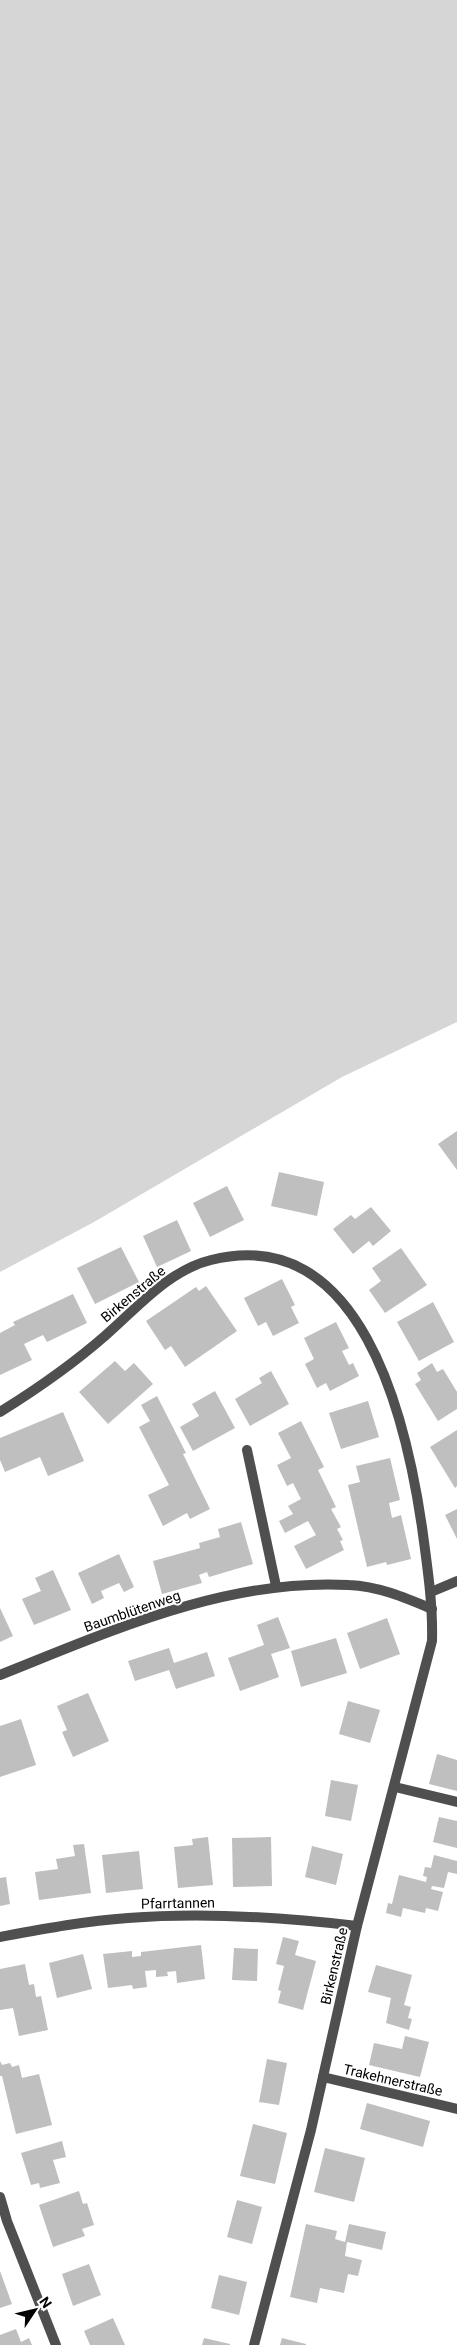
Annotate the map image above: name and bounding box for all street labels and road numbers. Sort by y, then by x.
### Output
street label: Birkenstraße [98,1263,168,1325]
street label: Baumblütenweg [82,1587,182,1635]
street label: Pfarrtannen [141,1894,215,1912]
street label: Birkenstraße [317,1926,351,2006]
street label: Trakehnerstraße [342,2061,444,2099]

